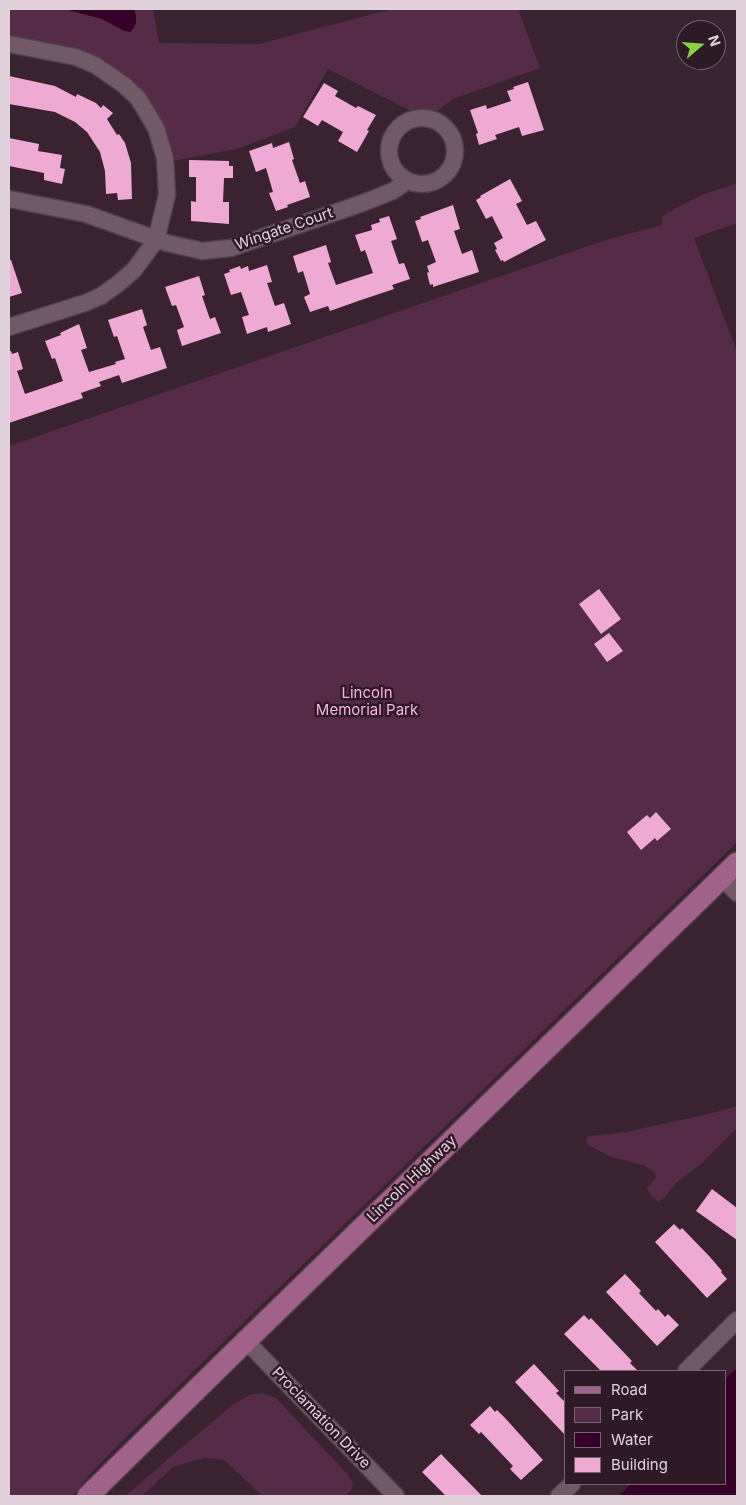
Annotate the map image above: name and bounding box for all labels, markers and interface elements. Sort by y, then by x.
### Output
north arrow [676,20,726,70]
text: N [705,33,725,48]
street label: Wingate Court [233,204,335,254]
park label: Lincoln Memorial Park [316,684,418,719]
street label: Lincoln Highway [364,1132,460,1226]
street label: Proclamation Drive [268,1364,374,1472]
legend [564,1370,726,1485]
text: Road [611,1380,647,1399]
text: Park [611,1405,643,1424]
text: Water [611,1430,653,1449]
text: Building [611,1455,668,1474]

